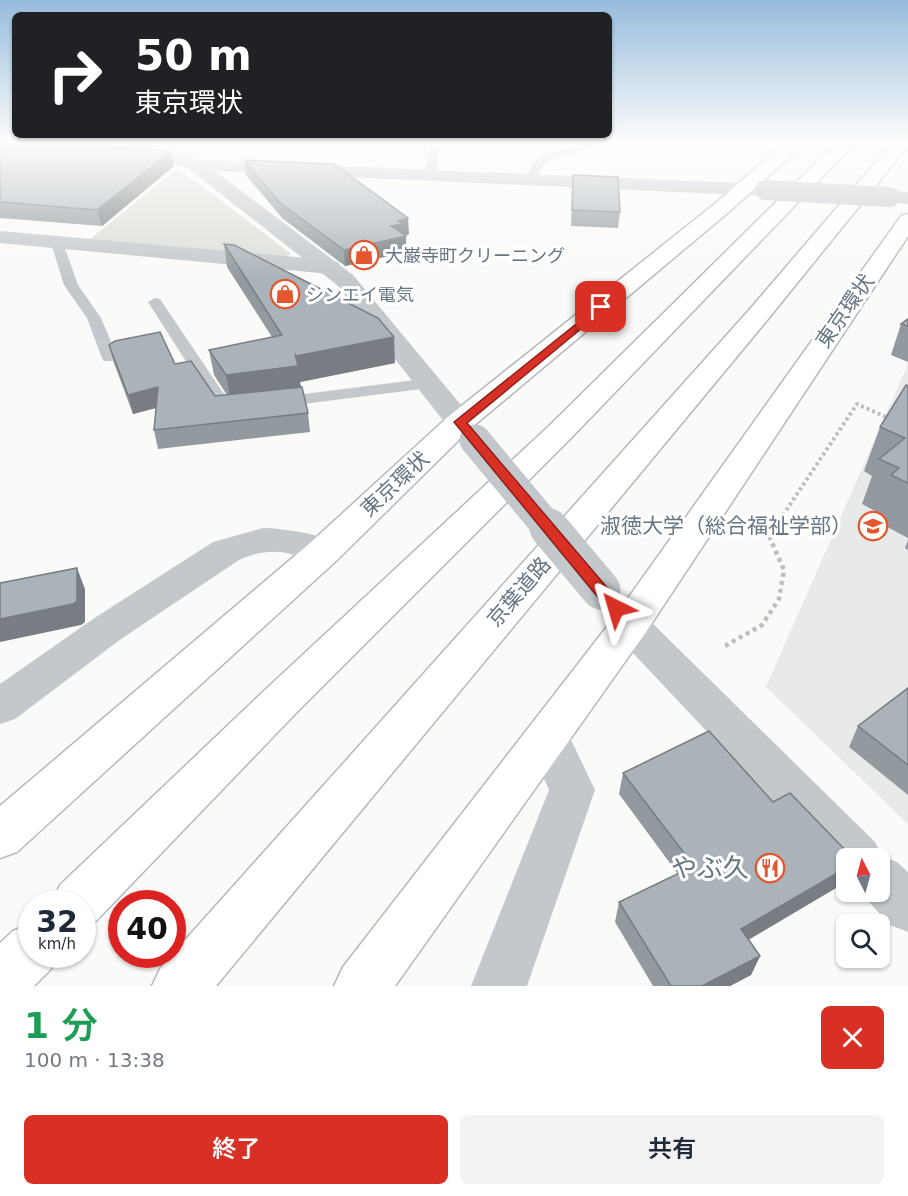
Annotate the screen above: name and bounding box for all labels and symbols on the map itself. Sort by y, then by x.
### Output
shop icon: 大巌寺町クリーニング [348,239,380,271]
place label: 大巌寺町クリーニング [385,245,565,266]
street label: 東京環状 [811,270,879,352]
shop icon: シンエイ電気 [269,278,301,310]
pin [575,281,626,332]
place label: シンエイ電気 [306,284,414,305]
street label: 東京環状 [356,447,434,521]
school or university icon: 淑徳大学（総合福祉学部） [857,510,889,542]
place label: 淑徳大学（総合福祉学部） [600,514,852,538]
street label: 京葉道路 [482,552,556,632]
position arrow [584,576,648,640]
north arrow [836,848,890,902]
restaurant icon: やぶ久 [754,852,786,884]
place label: やぶ久 [671,853,749,883]
speed limit sign: 40 [108,890,186,968]

